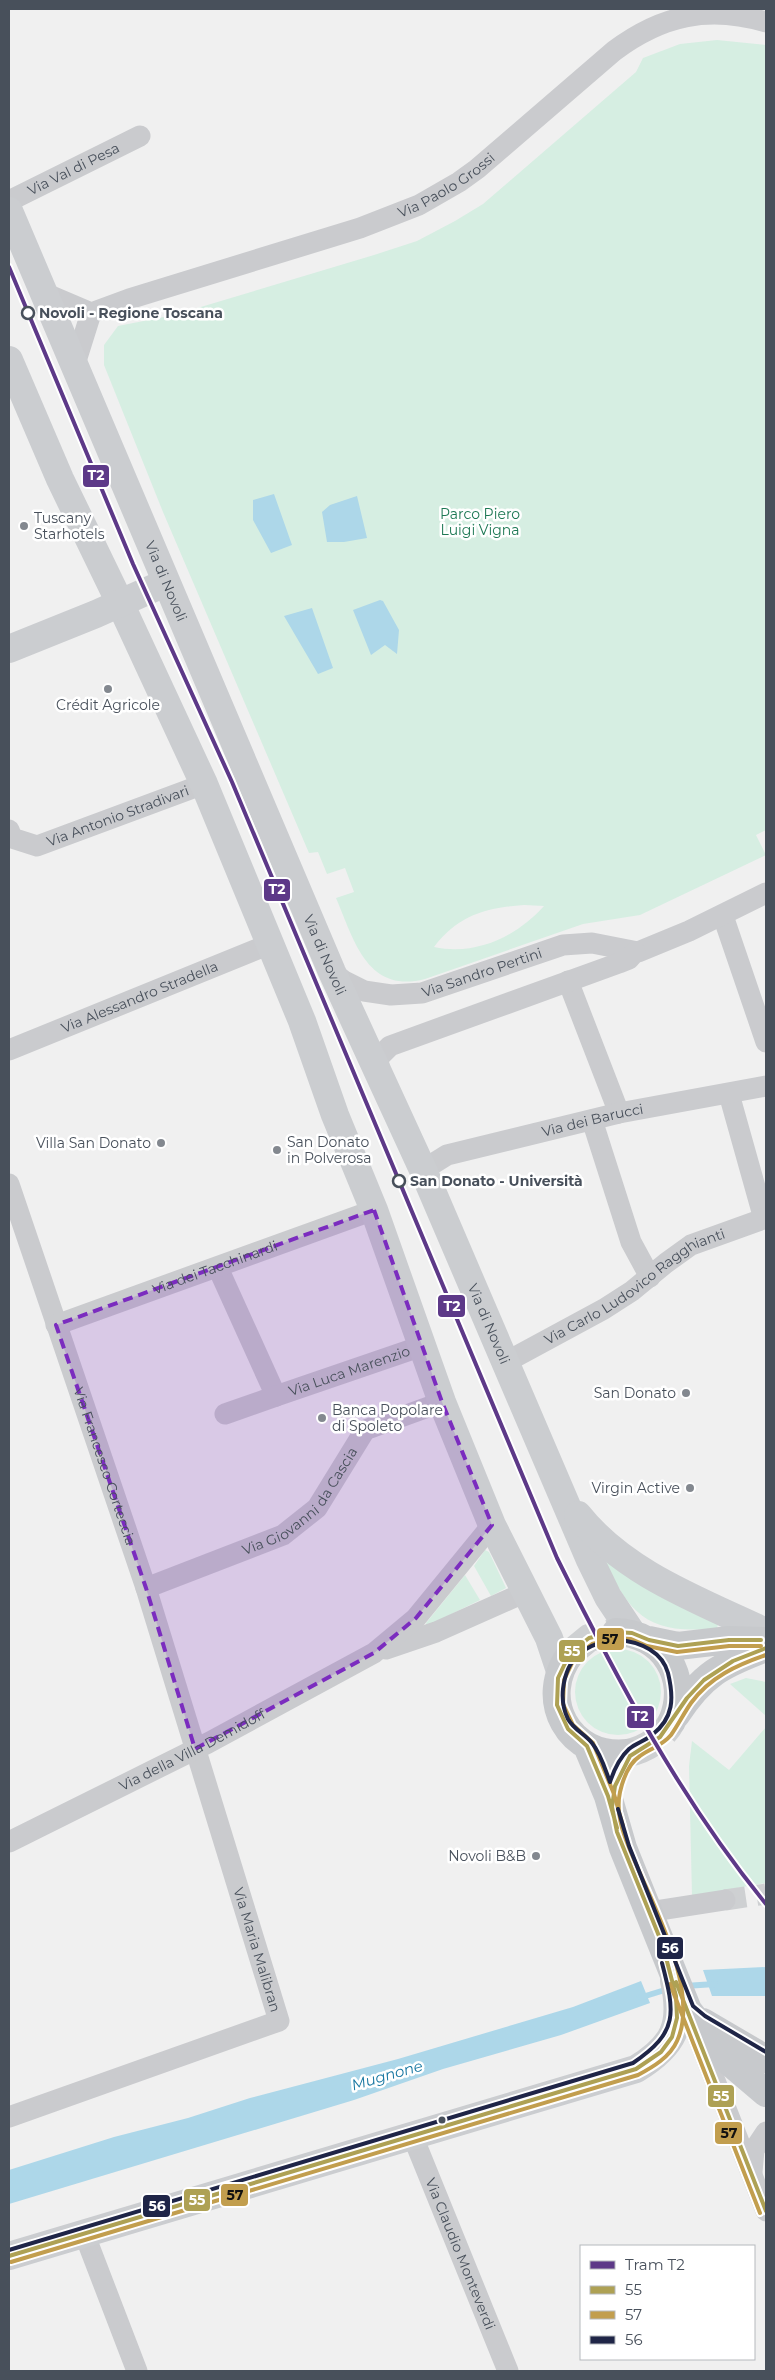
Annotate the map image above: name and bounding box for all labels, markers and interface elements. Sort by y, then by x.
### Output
street label: Via Val di Pesa [25,139,122,199]
street label: Via Paolo Grossi [395,149,498,221]
place label: Novoli - Regione Toscana [39,304,223,322]
marker: Novoli - Regione Toscana [21,306,35,320]
line badge: T2 [82,464,110,488]
text: T2 [87,466,105,484]
park label: Parco Piero Luigi Vigna [440,505,520,539]
place label: Tuscany Starhotels [34,509,105,543]
marker: Tuscany Starhotels [18,520,30,532]
street label: Via di Novoli [141,538,191,624]
marker: Crédit Agricole [102,683,114,695]
place label: Crédit Agricole [56,696,160,714]
street label: Via Antonio Stradivari [44,781,191,851]
line badge: T2 [263,878,291,902]
text: T2 [268,880,286,898]
street label: Via di Novoli [300,912,350,998]
street label: Via Sandro Pertini [419,944,544,1001]
street label: Via Alessandro Stradella [59,957,221,1037]
street label: Via dei Barucci [540,1100,645,1141]
place label: San Donato in Polverosa [287,1133,371,1167]
place label: Villa San Donato [36,1134,151,1152]
marker: Villa San Donato [155,1137,167,1149]
marker: San Donato in Polverosa [271,1144,283,1156]
place label: San Donato - Università [410,1172,583,1190]
marker: San Donato - Università [392,1174,406,1188]
street label: Via Carlo Ludovico Ragghianti [541,1224,728,1349]
street label: Via dei Tacchinardi [150,1237,280,1298]
street label: Via di Novoli [464,1281,514,1367]
line badge: T2 [437,1294,466,1318]
text: T2 [443,1297,461,1315]
street label: Via Luca Marenzio [286,1342,413,1400]
place label: San Donato [594,1384,676,1402]
street label: Via Francesco Corteccia [70,1385,140,1548]
marker: San Donato [680,1387,692,1399]
place label: Banca Popolare di Spoleto [332,1401,443,1435]
marker: Banca Popolare di Spoleto [316,1412,328,1424]
street label: Via Giovanni da Cascia [239,1444,361,1559]
place label: Virgin Active [592,1479,680,1497]
marker: Virgin Active [684,1482,696,1494]
line badge: 57 [596,1627,625,1651]
text: 57 [602,1630,619,1648]
line badge: 55 [558,1639,586,1663]
text: 55 [564,1642,580,1660]
street label: Via della Villa Demidoff [116,1704,269,1795]
line badge: T2 [626,1705,655,1729]
text: T2 [631,1707,649,1725]
place label: Novoli B&B [448,1847,526,1865]
marker: Novoli B&B [530,1850,542,1862]
street label: Via Maria Malibran [229,1885,285,2014]
line badge: 56 [656,1936,684,1960]
text: 56 [661,1939,679,1957]
water label: Mugnone [349,2056,425,2094]
line badge: 55 [707,2084,735,2108]
text: 55 [713,2087,729,2105]
unlabelled marker [437,2115,447,2125]
line badge: 57 [714,2121,743,2145]
text: 57 [721,2124,738,2142]
street label: Via Claudio Monteverdi [422,2175,499,2332]
line badge: 57 [220,2183,249,2207]
text: 57 [227,2186,244,2204]
line badge: 55 [183,2188,211,2212]
text: 55 [189,2191,205,2209]
line badge: 56 [142,2194,171,2218]
text: 56 [148,2197,166,2215]
legend [580,2245,755,2360]
text: Tram T2 [625,2255,685,2274]
text: 55 [625,2280,642,2299]
text: 57 [625,2305,642,2324]
text: 56 [625,2330,643,2349]

